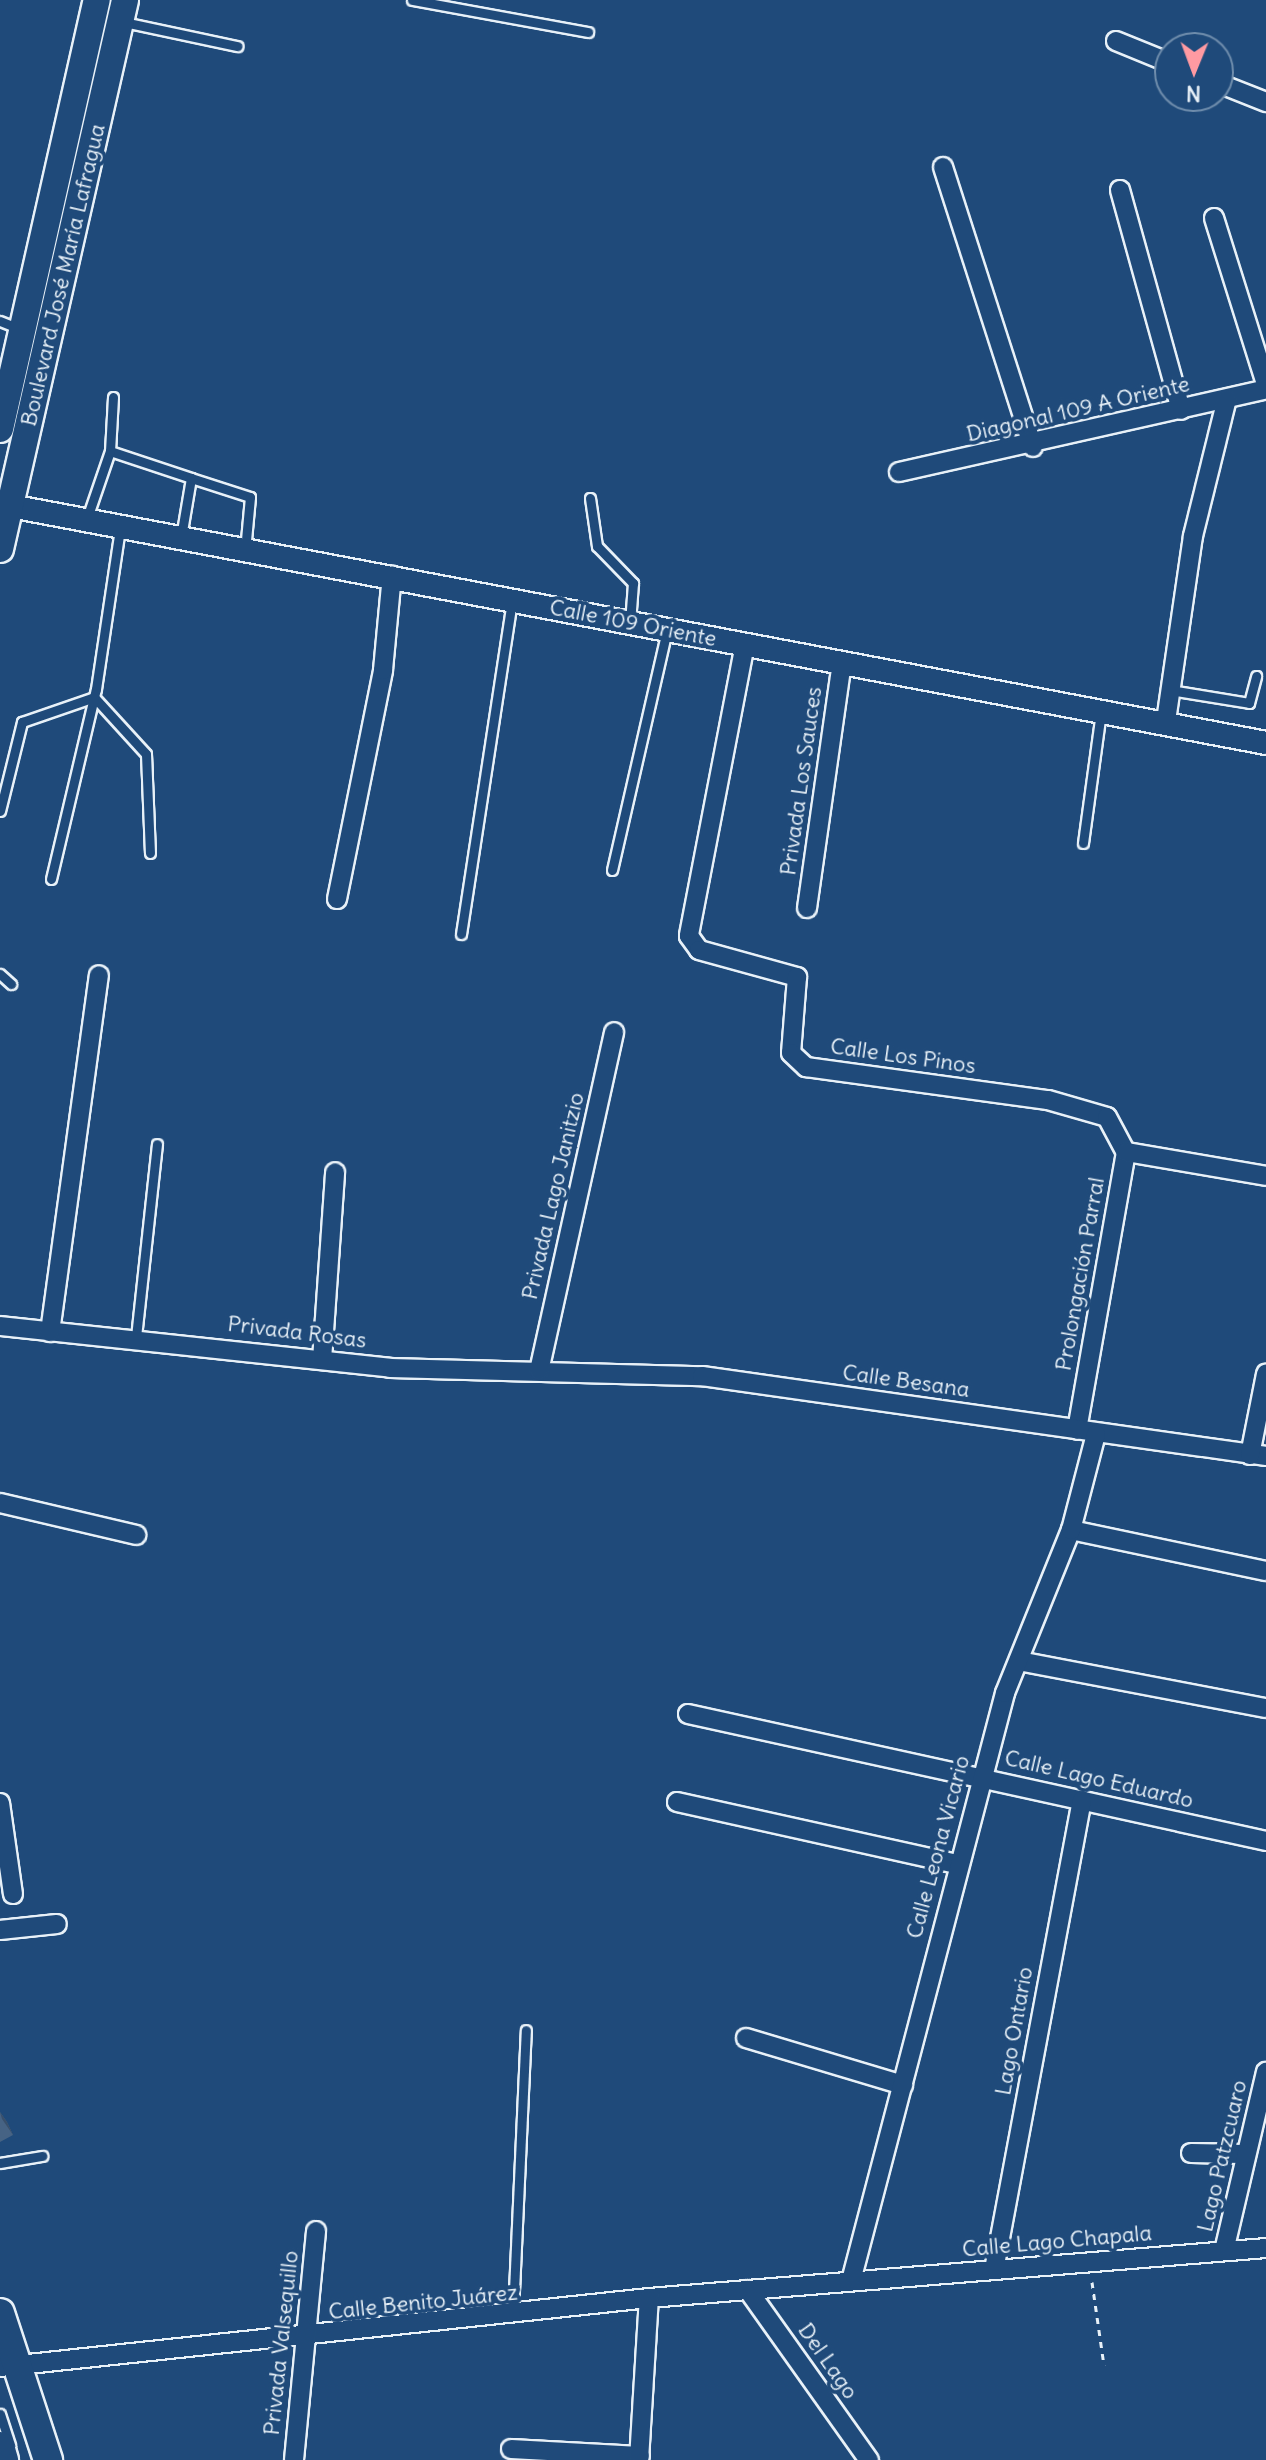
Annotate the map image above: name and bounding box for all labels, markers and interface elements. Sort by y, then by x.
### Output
north arrow [1154,32,1234,112]
text: N [1186,80,1201,108]
street label: Boulevard José María Lafragua [15,121,111,429]
street label: Diagonal 109 A Oriente [964,371,1192,447]
street label: Calle 109 Oriente [547,594,719,652]
street label: Privada Los Sauces [775,685,827,877]
street label: Calle Los Pinos [829,1033,977,1079]
street label: Privada Lago Janitzio [516,1090,590,1302]
street label: Prolongación Parral [1050,1175,1110,1373]
street label: Privada Rosas [226,1310,368,1354]
street label: Calle Besana [841,1359,971,1403]
street label: Calle Lago Eduardo [1002,1744,1196,1814]
street label: Calle Leona Vicario [901,1753,975,1941]
street label: Lago Ontario [990,1965,1038,2097]
street label: Lago Patzcuaro [1192,2078,1252,2234]
street label: Calle Lago Chapala [961,2220,1153,2262]
street label: Privada Valsequillo [258,2249,304,2437]
street label: Calle Benito Juárez [327,2279,519,2325]
street label: Del Lago [792,2318,864,2404]

